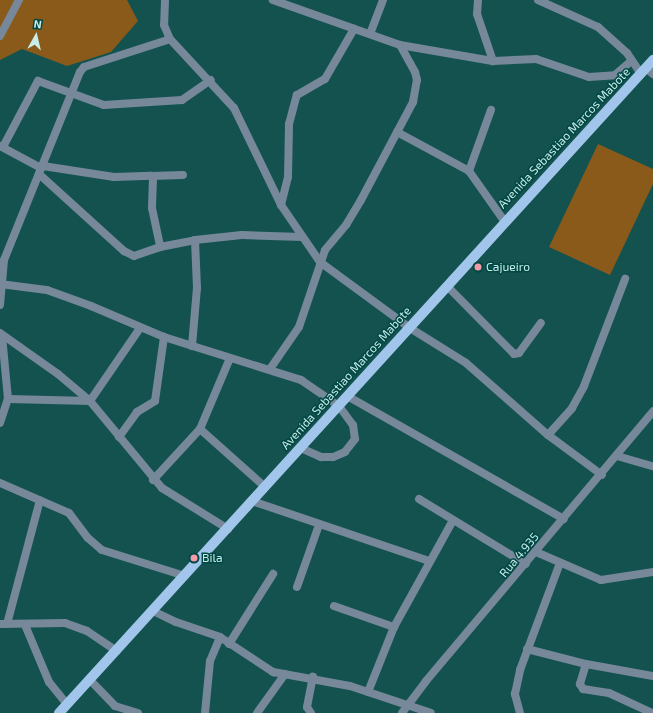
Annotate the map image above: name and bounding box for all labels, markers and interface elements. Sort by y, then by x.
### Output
north arrow [16,16,56,56]
text: N [33,17,43,31]
street label: Avenida Sebastiao Marcos Mabote [495,65,633,211]
place label: Cajueiro [486,260,530,274]
marker: Cajueiro [473,262,483,272]
street label: Avenida Sebastiao Marcos Mabote [278,304,414,452]
street label: Rua 4.935 [496,530,542,580]
place label: Bila [202,551,223,565]
marker: Bila [189,553,199,563]

